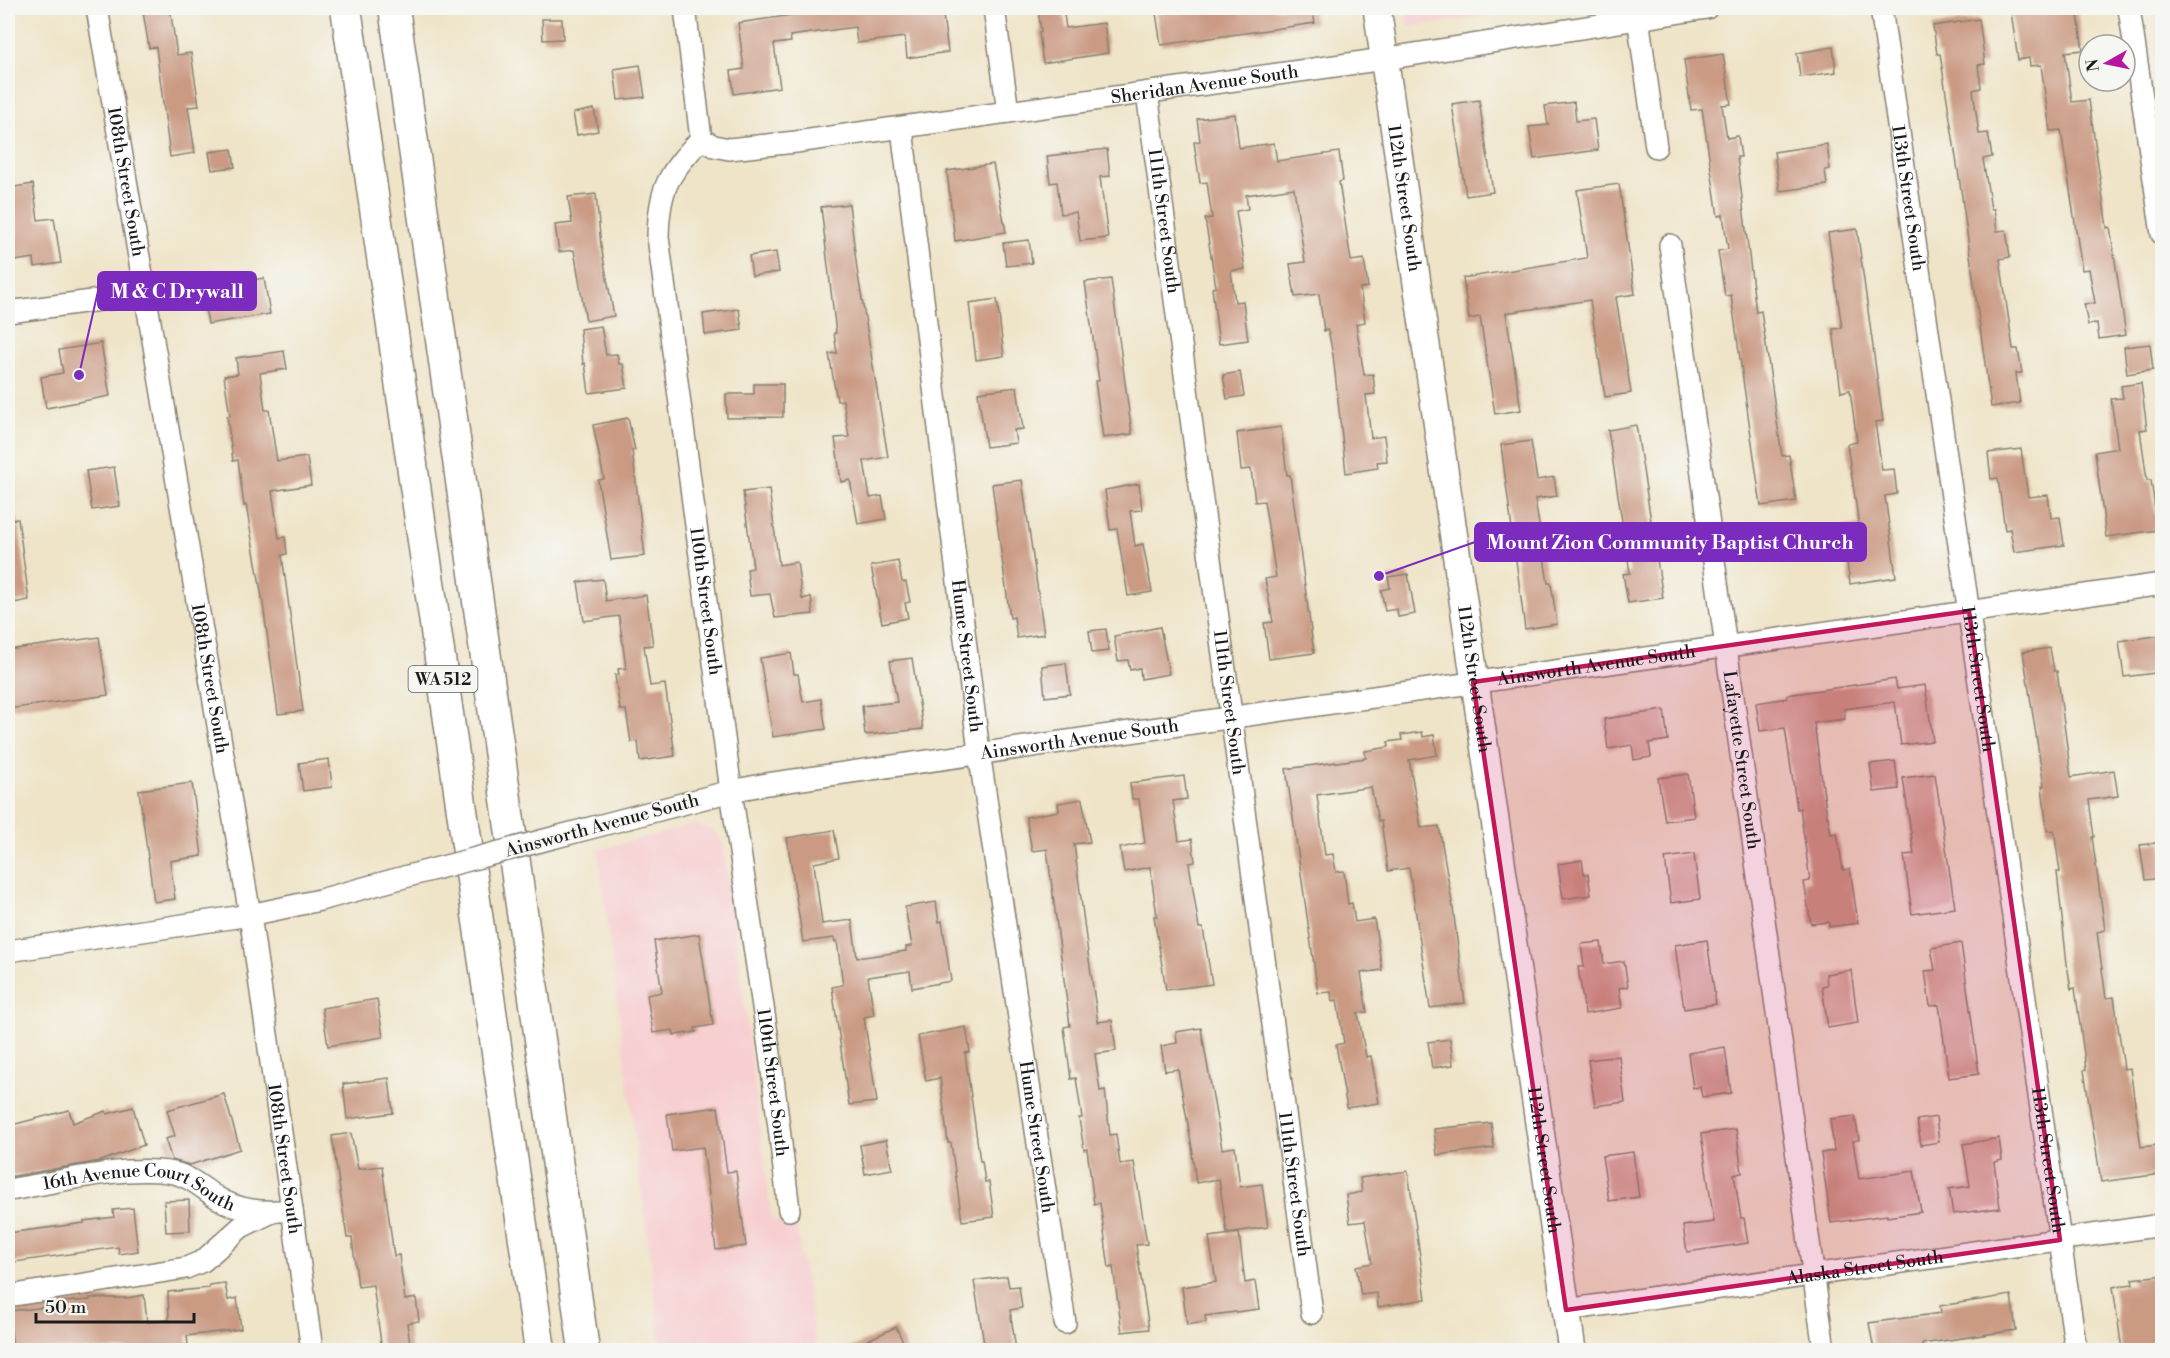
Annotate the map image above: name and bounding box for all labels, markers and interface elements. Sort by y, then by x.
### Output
north arrow [2077,33,2137,93]
text: N [2082,57,2104,73]
street label: Sheridan Avenue South [1109,60,1300,109]
street label: 108th Street South [102,105,150,259]
street label: 112th Street South [1382,123,1426,273]
street label: 113th Street South [1886,123,1930,273]
street label: 111th Street South [1143,147,1185,295]
callout: M & C Drywall [98,272,256,310]
text: M & C Drywall [110,280,244,305]
callout: Mount Zion Community Baptist Church [1475,523,1866,561]
street label: 110th Street South [684,526,727,677]
text: Mount Zion Community Baptist Church [1486,531,1854,556]
street label: Hume Street South [946,578,988,734]
street label: 108th Street South [186,602,234,756]
street label: 112th Street South [1452,604,1496,754]
street label: 113th Street South [1956,604,2000,754]
street label: 111th Street South [1208,629,1250,777]
street label: Ainsworth Avenue South [1495,640,1697,691]
road number: WA 512 [408,666,478,692]
street label: Lafayette Street South [1717,669,1765,851]
street label: Ainsworth Avenue South [978,714,1180,765]
street label: Ainsworth Avenue South [502,788,702,863]
street label: 110th Street South [751,1007,793,1158]
street label: Hume Street South [1014,1059,1059,1215]
street label: 108th Street South [262,1082,306,1236]
street label: 112th Street South [1522,1085,1566,1235]
street label: 113th Street South [2026,1085,2070,1235]
street label: 111th Street South [1273,1110,1315,1258]
street label: 16th Avenue Court South [41,1159,239,1217]
street label: Alaska Street South [1784,1245,1945,1291]
scale bar [36,1286,194,1324]
text: 50 m [45,1296,87,1319]

